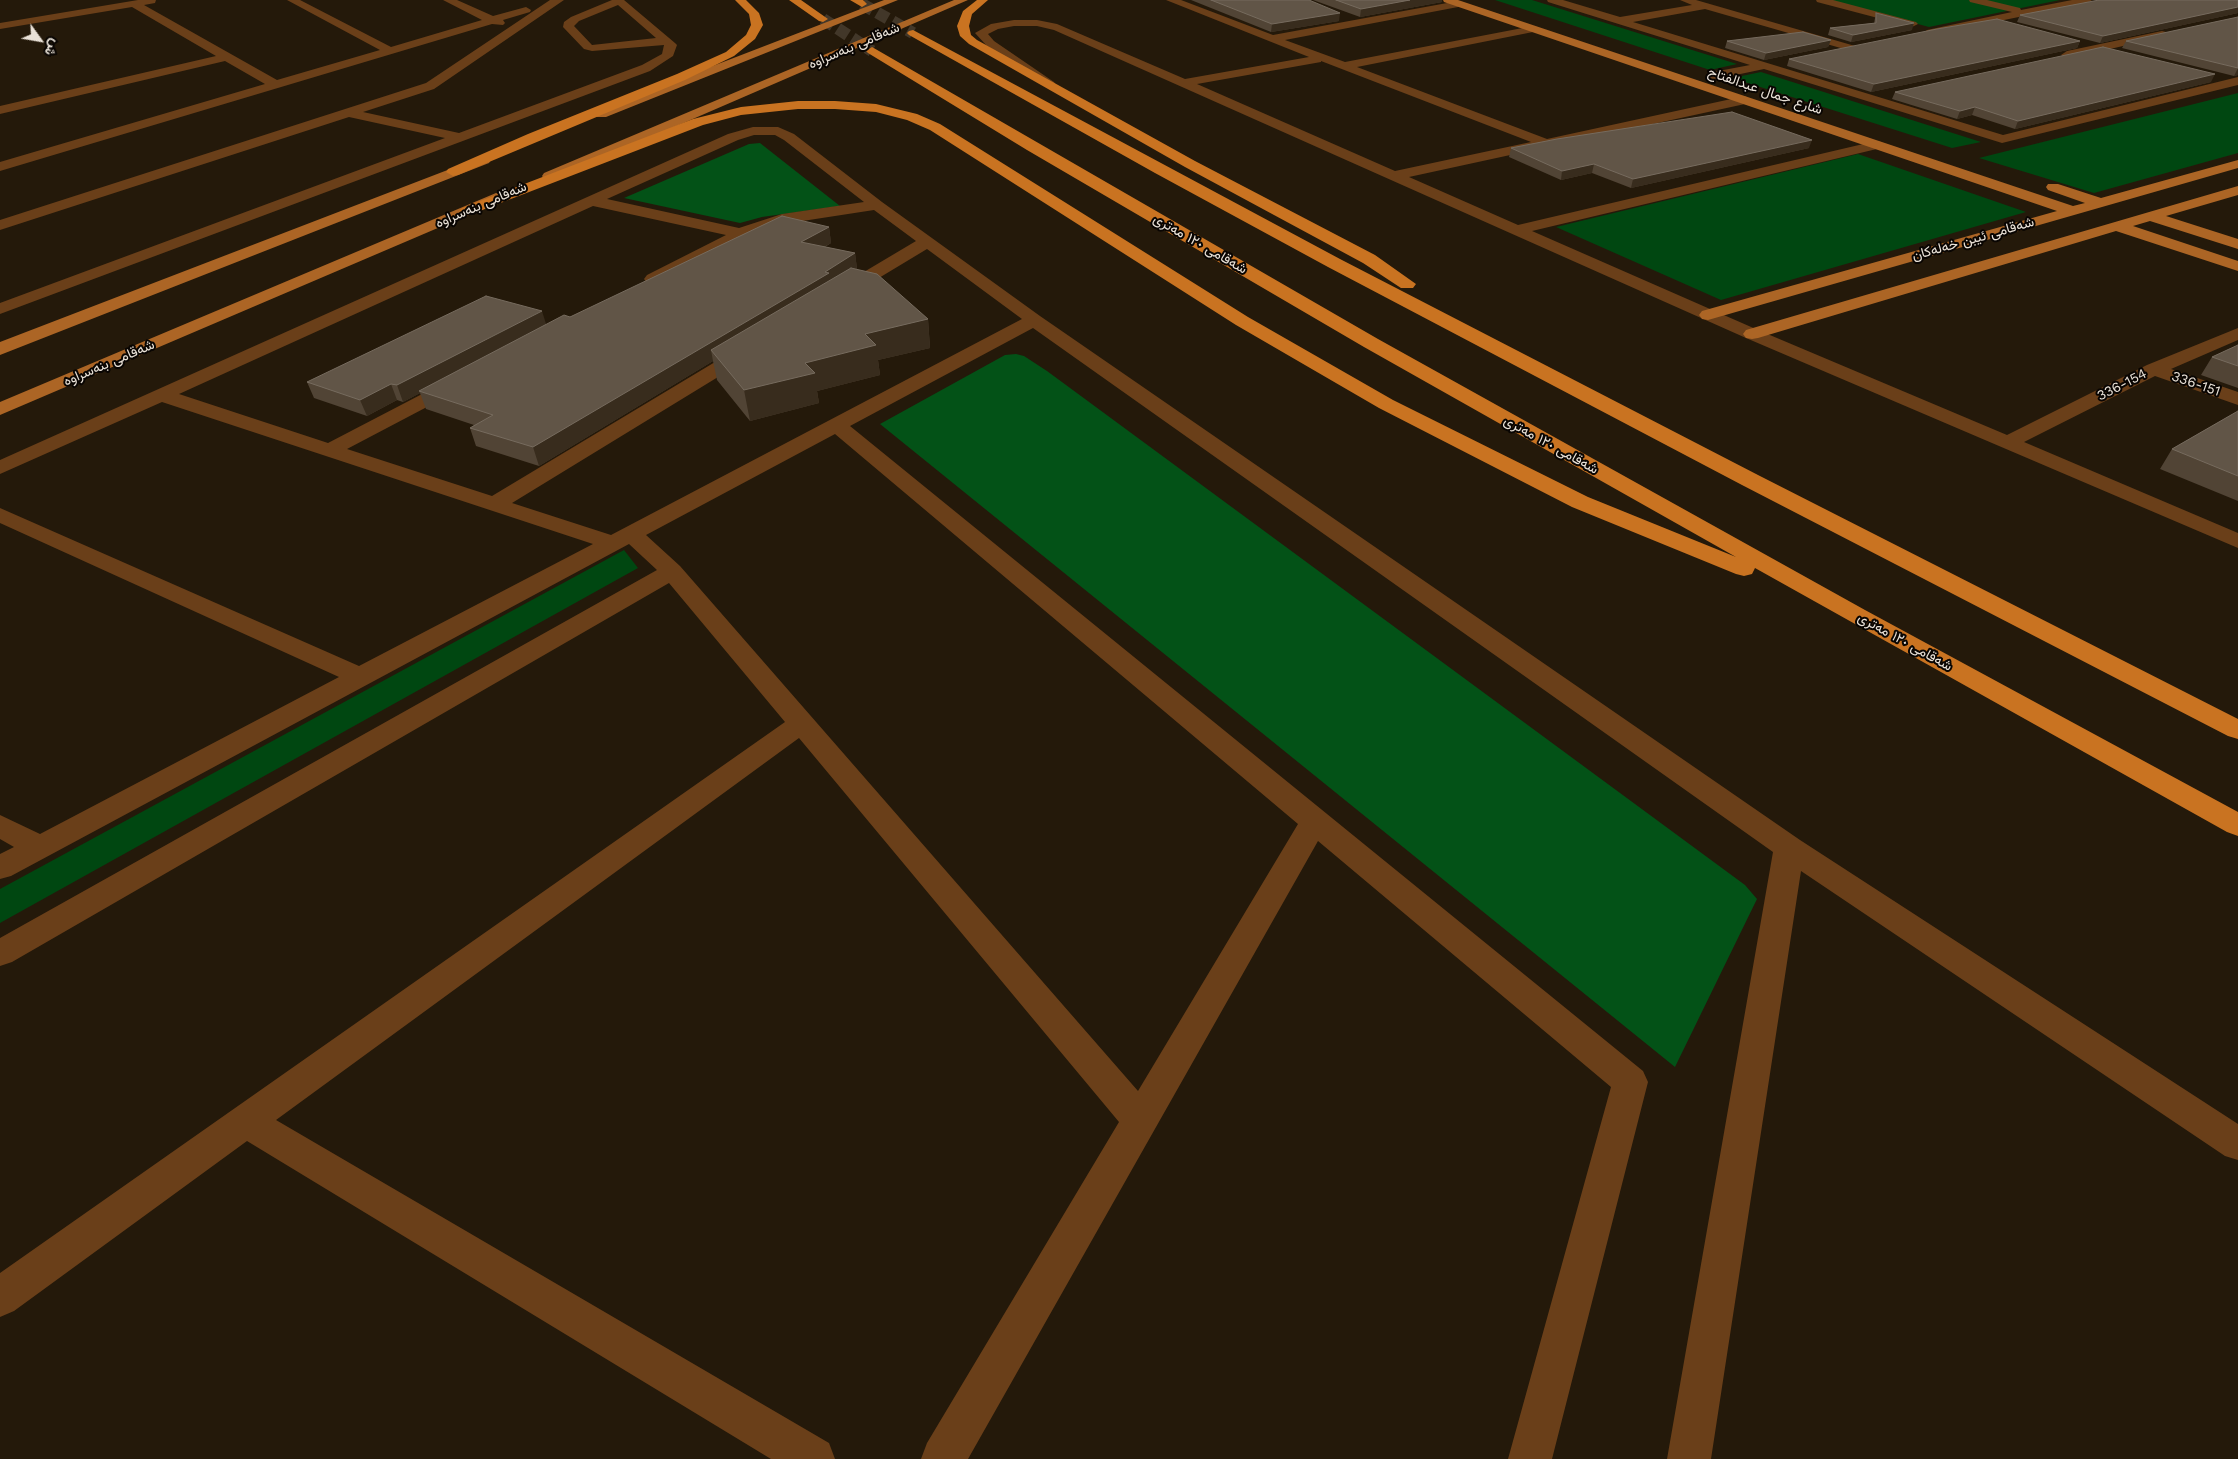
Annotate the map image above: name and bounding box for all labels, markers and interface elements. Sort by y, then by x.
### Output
north arrow [15,15,65,65]
street label: شەقامی بنەسراوە [806,19,902,73]
text: ش [41,37,64,59]
street label: شارع جمال عبدالفتاح [1706,64,1824,118]
street label: شەقامی بنەسراوە [433,178,529,232]
street label: شەقامی ١٢٠ مەتری [1150,210,1250,278]
street label: شەقامی ئیبن خەلەکان [1910,214,2036,264]
street label: شەقامی بنەسراوە [61,336,157,390]
street label: 336-154 [2094,365,2150,405]
street label: 336-151 [2169,368,2223,400]
street label: شەقامی ١٢٠ مەتری [1501,412,1601,478]
street label: شەقامی ١٢٠ مەتری [1855,609,1955,675]

